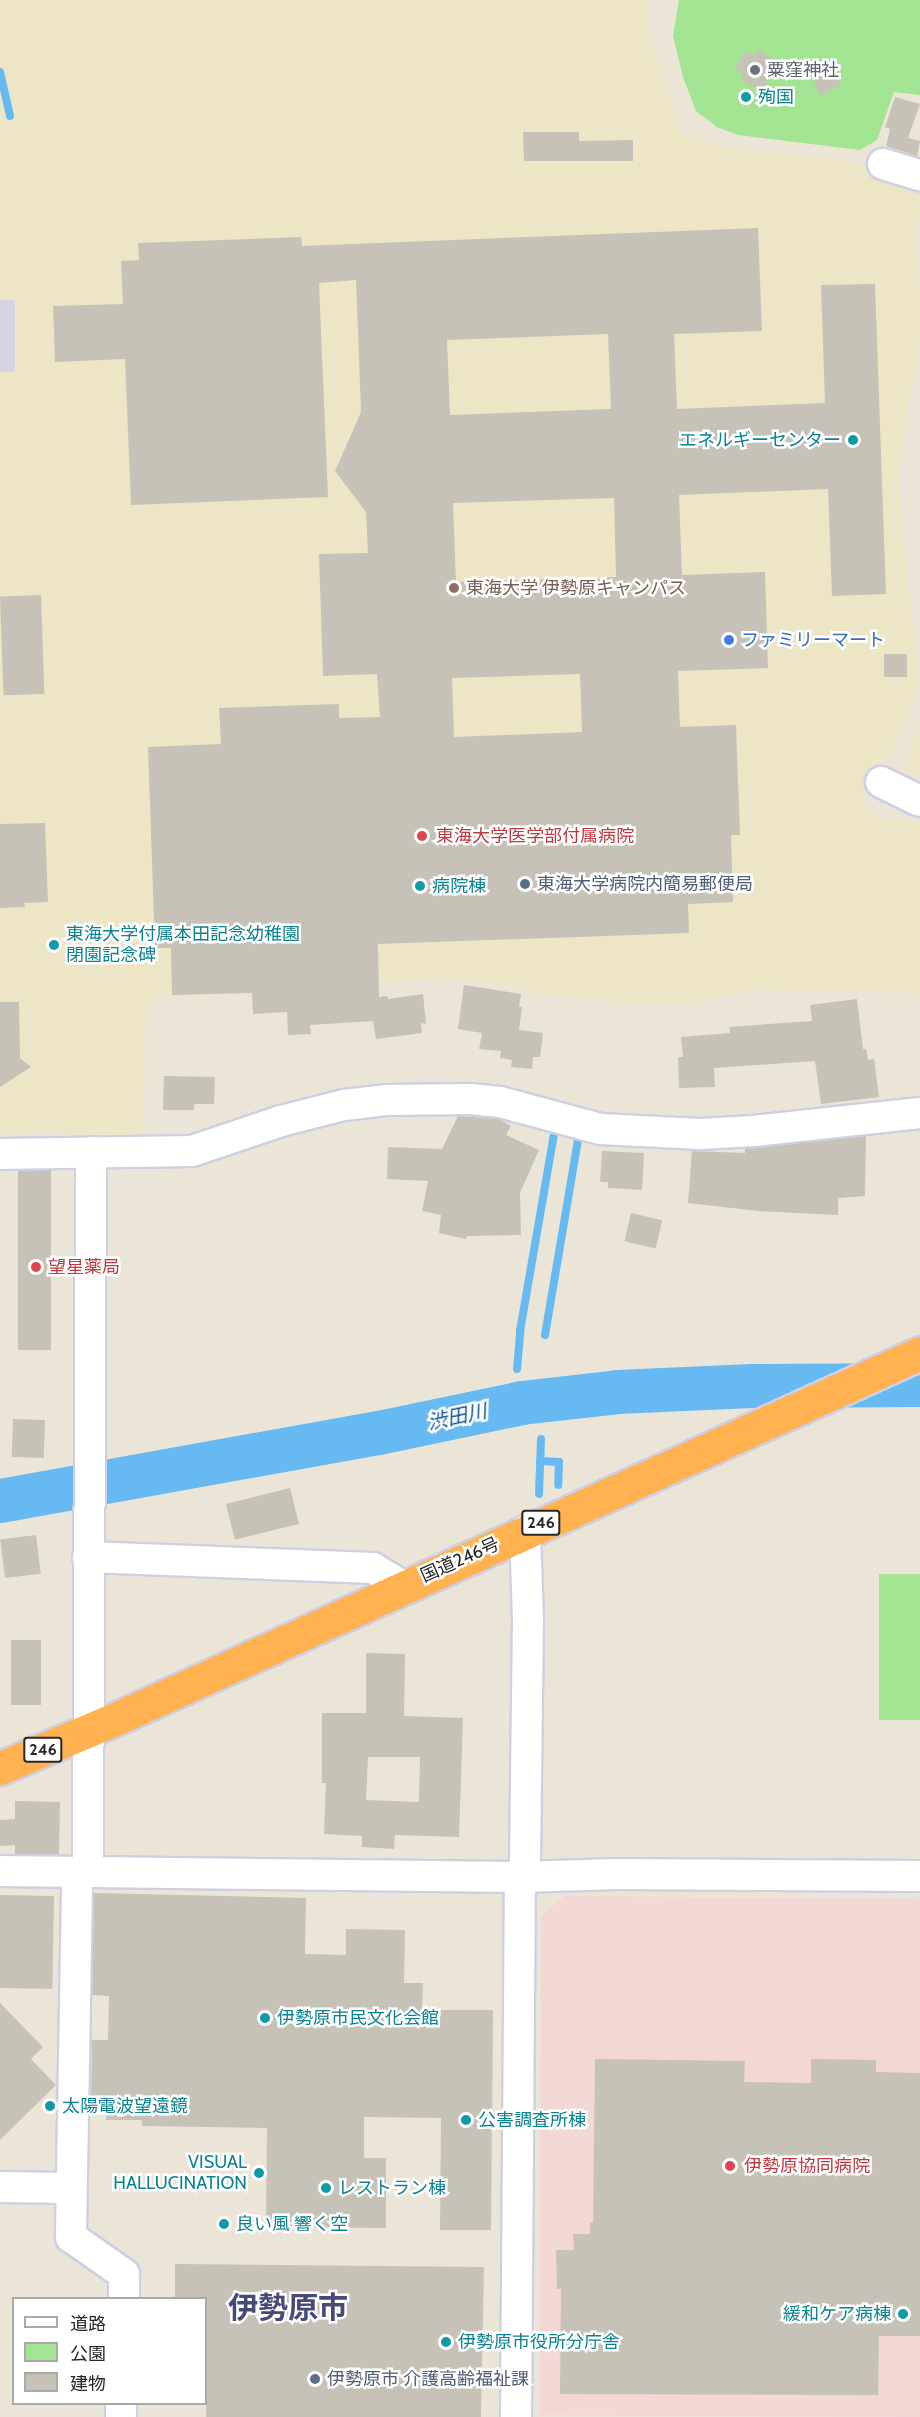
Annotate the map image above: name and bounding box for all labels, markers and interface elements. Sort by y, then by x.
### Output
place label: 粟窪神社 [767,59,839,81]
marker: 粟窪神社 [748,63,762,77]
place label: 殉国 [758,86,794,108]
marker: 殉国 [739,90,753,104]
place label: エネルギーセンター [679,429,841,451]
marker: エネルギーセンター [846,433,860,447]
place label: 東海大学 伊勢原キャンパス [466,577,686,599]
marker: 東海大学 伊勢原キャンパス [447,581,461,595]
place label: ファミリーマート [741,629,885,651]
marker: ファミリーマート [722,633,736,647]
place label: 東海大学医学部付属病院 [436,825,634,847]
marker: 東海大学医学部付属病院 [413,827,431,845]
place label: 東海大学病院内簡易郵便局 [537,873,753,895]
place label: 病院棟 [432,875,486,897]
marker: 東海大学病院内簡易郵便局 [518,877,532,891]
marker: 病院棟 [413,879,427,893]
place label: 東海大学付属本田記念幼稚園 閉園記念碑 [66,924,300,966]
marker: 東海大学付属本田記念幼稚園 閉園記念碑 [47,938,61,952]
place label: 望星薬局 [48,1256,120,1278]
marker: 望星薬局 [29,1260,43,1274]
water label: 渋田川 [425,1399,489,1435]
road number: 246 [520,1510,562,1536]
street label: 国道246号 [417,1533,503,1587]
road number: 246 [22,1737,64,1763]
place label: 伊勢原市民文化会館 [277,2007,439,2029]
marker: 伊勢原市民文化会館 [258,2011,272,2025]
place label: 太陽電波望遠鏡 [62,2095,188,2117]
marker: 太陽電波望遠鏡 [43,2099,57,2113]
place label: 公害調査所棟 [478,2109,586,2131]
marker: 公害調査所棟 [459,2113,473,2127]
place label: VISUAL HALLUCINATION [113,2152,247,2194]
place label: 伊勢原協同病院 [744,2155,870,2177]
marker: 伊勢原協同病院 [721,2157,739,2175]
marker: VISUAL HALLUCINATION [252,2166,266,2180]
place label: レストラン棟 [338,2177,446,2199]
marker: レストラン棟 [319,2181,333,2195]
place label: 良い風 響く空 [236,2213,348,2235]
marker: 良い風 響く空 [217,2217,231,2231]
district label: 伊勢原市 [228,2290,348,2326]
legend [12,2297,207,2405]
place label: 緩和ケア病棟 [783,2303,891,2325]
marker: 緩和ケア病棟 [896,2307,910,2321]
text: 道路 [70,2313,106,2335]
place label: 伊勢原市役所分庁舎 [458,2331,620,2353]
marker: 伊勢原市役所分庁舎 [439,2335,453,2349]
text: 公園 [70,2343,106,2365]
place label: 伊勢原市 介護高齢福祉課 [327,2368,529,2390]
marker: 伊勢原市 介護高齢福祉課 [308,2372,322,2386]
text: 建物 [70,2373,106,2395]

